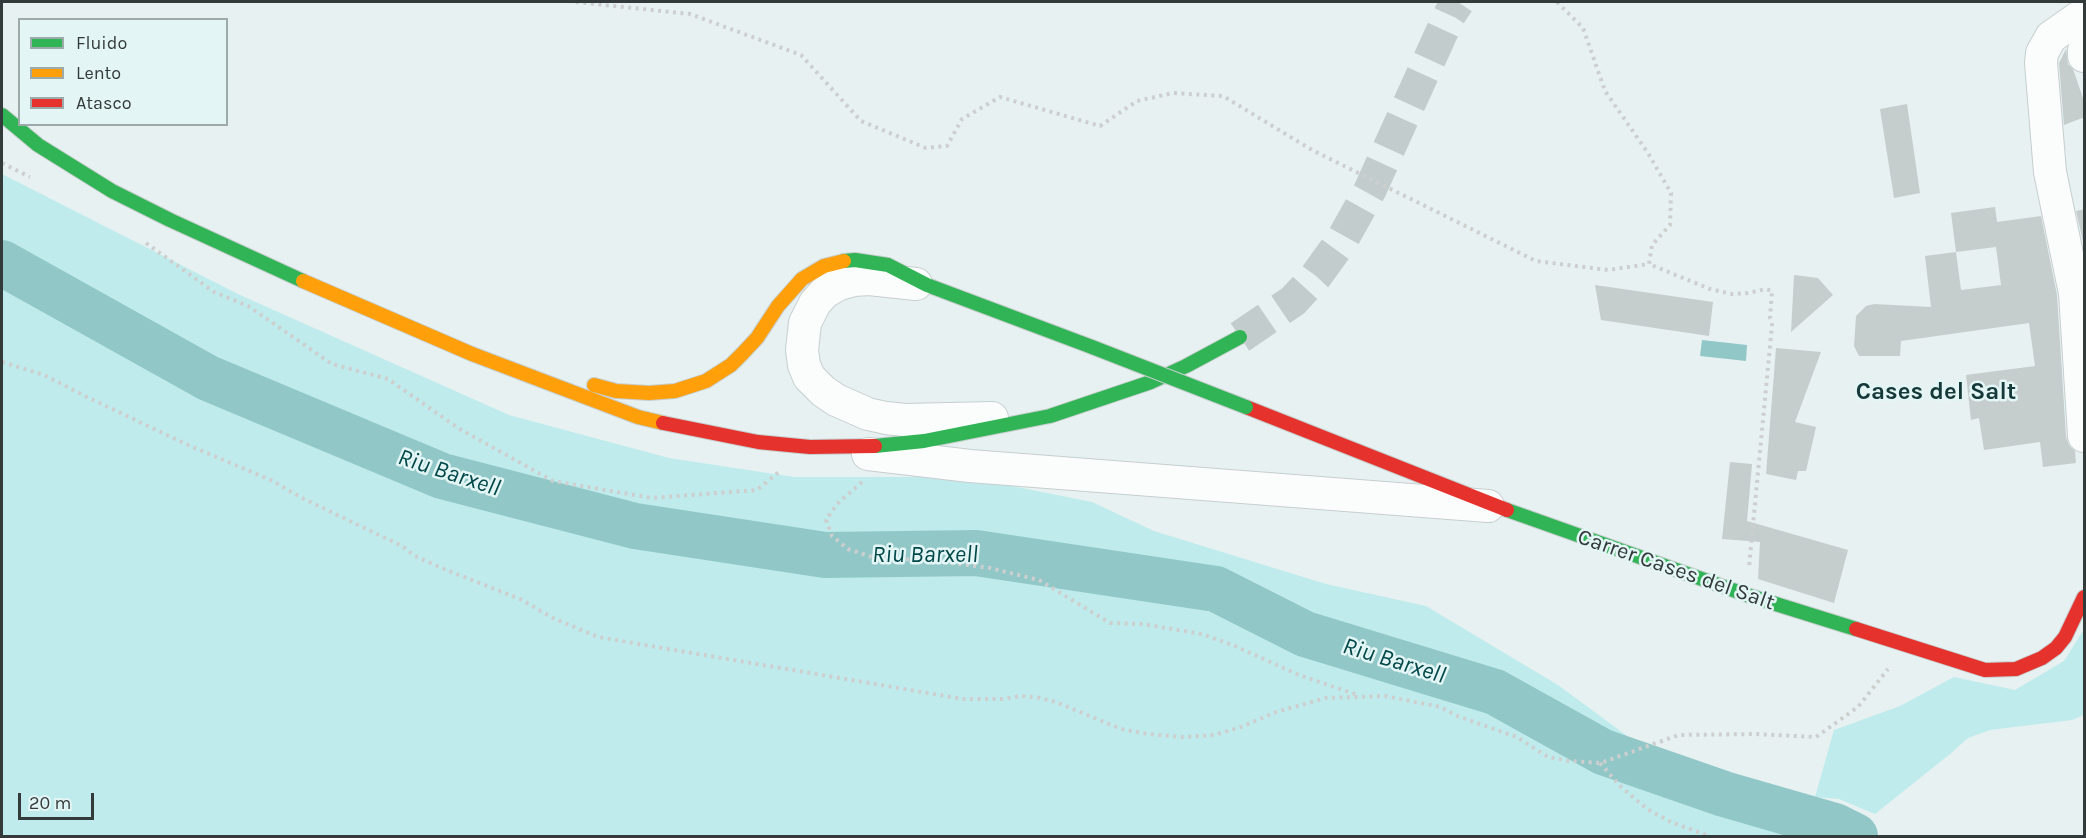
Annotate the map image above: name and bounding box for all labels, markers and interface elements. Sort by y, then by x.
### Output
legend [18,18,228,126]
text: Fluido [76,32,127,54]
text: Lento [76,62,121,84]
text: Atasco [76,92,132,114]
district label: Cases del Salt [1856,378,2016,406]
water label: Riu Barxell [394,443,504,503]
street label: Carrer Cases del Salt [1574,524,1778,616]
water label: Riu Barxell [872,541,978,569]
water label: Riu Barxell [1339,632,1449,690]
scale bar [21,781,98,819]
text: 20 m [29,792,71,814]

